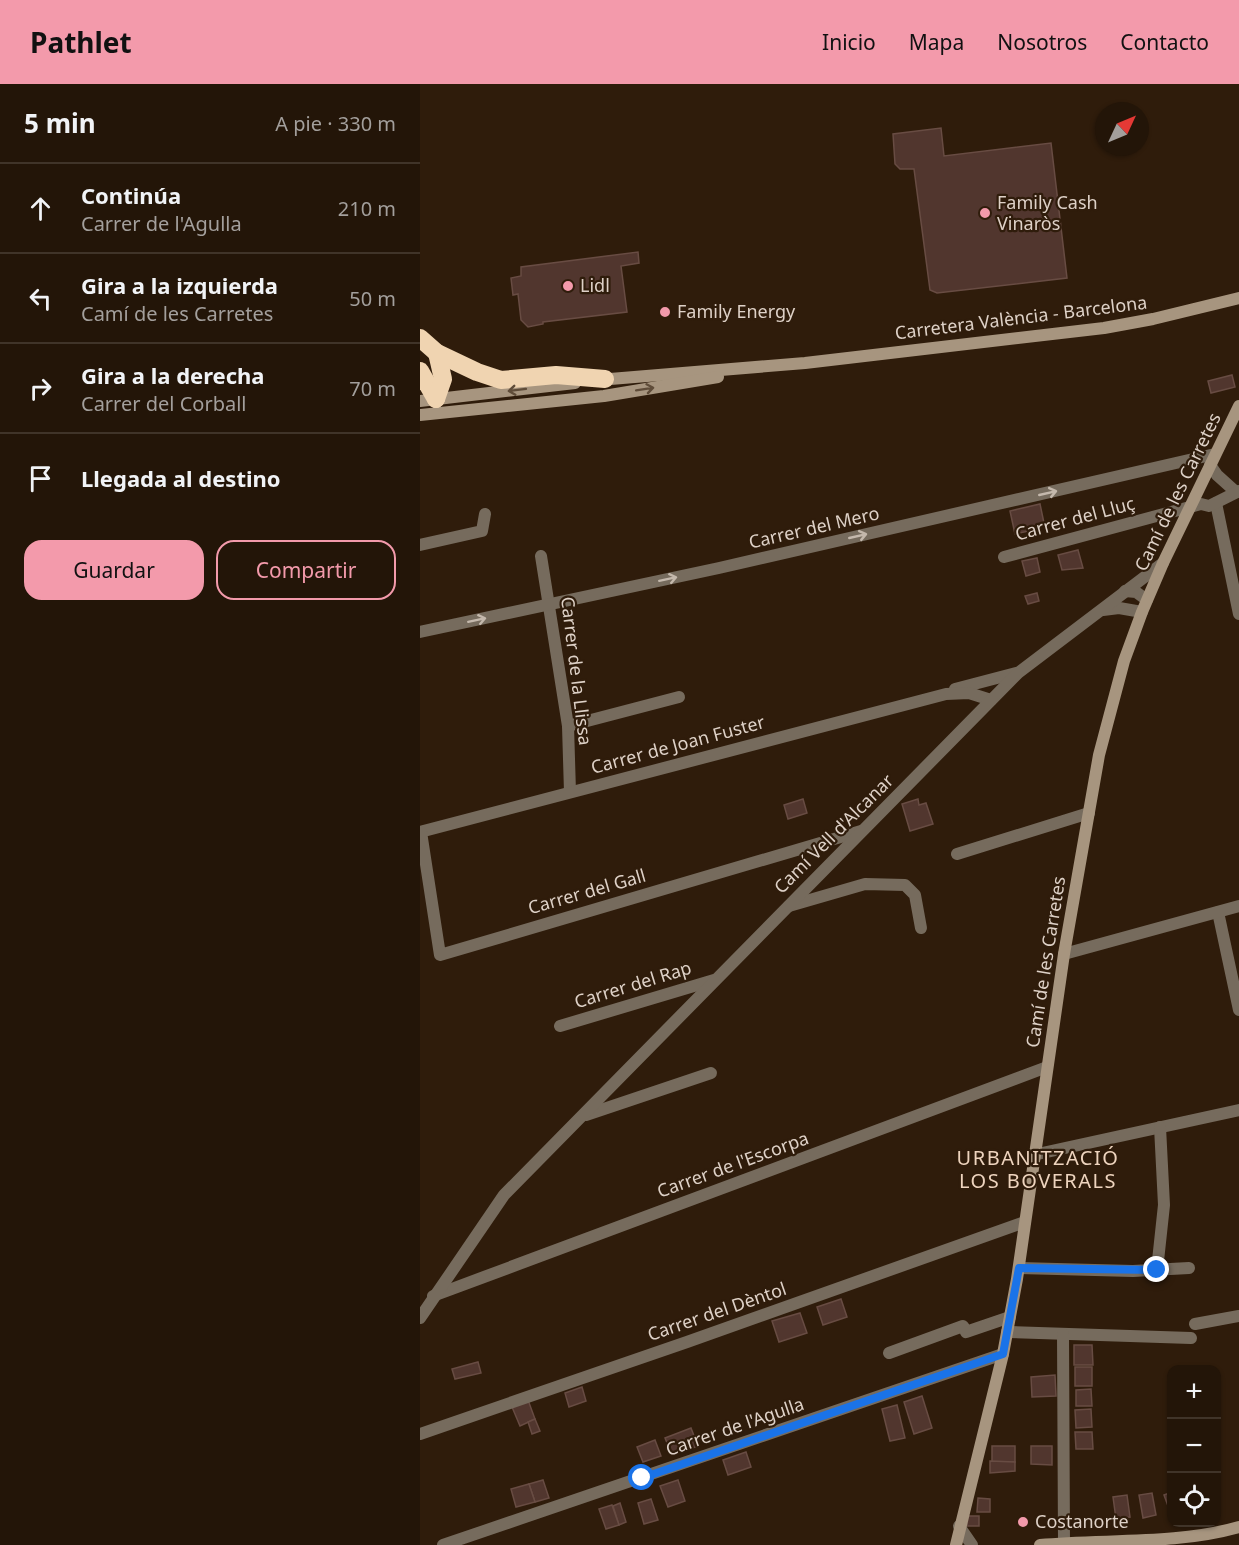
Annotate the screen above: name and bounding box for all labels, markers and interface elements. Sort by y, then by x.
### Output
text: Pathlet [30,23,132,61]
text: Inicio [822,28,876,56]
text: Mapa [909,28,964,56]
text: Nosotros [997,28,1087,56]
text: Contacto [1120,28,1209,56]
north arrow [1095,102,1149,156]
text: 5 min [24,105,96,141]
text: A pie · 330 m [275,110,396,137]
text: Continúa [81,180,181,210]
place label: Family Cash Vinaròs [997,190,1098,235]
icon: ahead [24,192,57,225]
text: 210 m [338,195,396,222]
marker: Family Cash Vinaròs [978,206,992,220]
text: Carrer de l'Agulla [81,210,242,237]
text: Gira a la izquierda [81,270,278,300]
place label: Lidl [580,273,610,297]
marker: Lidl [561,279,575,293]
icon: left [24,282,57,315]
text: 50 m [349,285,396,312]
street label: Carretera València - Barcelona [893,290,1148,344]
place label: Family Energy [677,299,796,323]
text: Camí de les Carretes [81,300,273,327]
marker: Family Energy [658,305,672,319]
text: Gira a la derecha [81,360,265,390]
icon: right [24,372,57,405]
text: 70 m [349,375,396,402]
one-way arrow [635,383,654,394]
one-way arrow [507,384,527,395]
text: Carrer del Corball [81,390,247,417]
street label: Camí de les Carretes [1128,409,1226,575]
icon: arrive [24,462,57,495]
text: Llegada al destino [81,463,281,493]
one-way arrow [1038,486,1057,498]
street label: Carrer del Lluç [1012,490,1137,545]
street label: Carrer del Mero [746,500,881,554]
one-way arrow [848,530,867,542]
button: Guardar [24,540,204,600]
button: Compartir [216,540,396,600]
one-way arrow [658,573,677,585]
street label: Carrer de la Llissa [556,595,598,747]
one-way arrow [467,614,486,625]
street label: Carrer de Joan Fuster [588,709,768,779]
street label: Camí Vell d'Alcanar [768,768,899,898]
street label: Carrer del Gall [525,863,648,919]
street label: Camí de les Carretes [1020,875,1070,1049]
street label: Carrer del Rap [571,955,694,1013]
street label: Carrer de l'Escorpa [654,1125,812,1203]
district label: URBANITZACIÓ LOS BOVERALS [957,1144,1119,1194]
route end [1143,1256,1169,1282]
street label: Carrer del Dèntol [644,1276,789,1346]
map controls [1167,1365,1221,1527]
button: + [1167,1365,1221,1419]
street label: Carrer de l'Agulla [662,1391,807,1461]
button: − [1167,1419,1221,1473]
route start [628,1464,654,1490]
button: locate [1167,1473,1221,1527]
place label: Costanorte [1035,1509,1129,1533]
marker: Costanorte [1016,1515,1030,1529]

